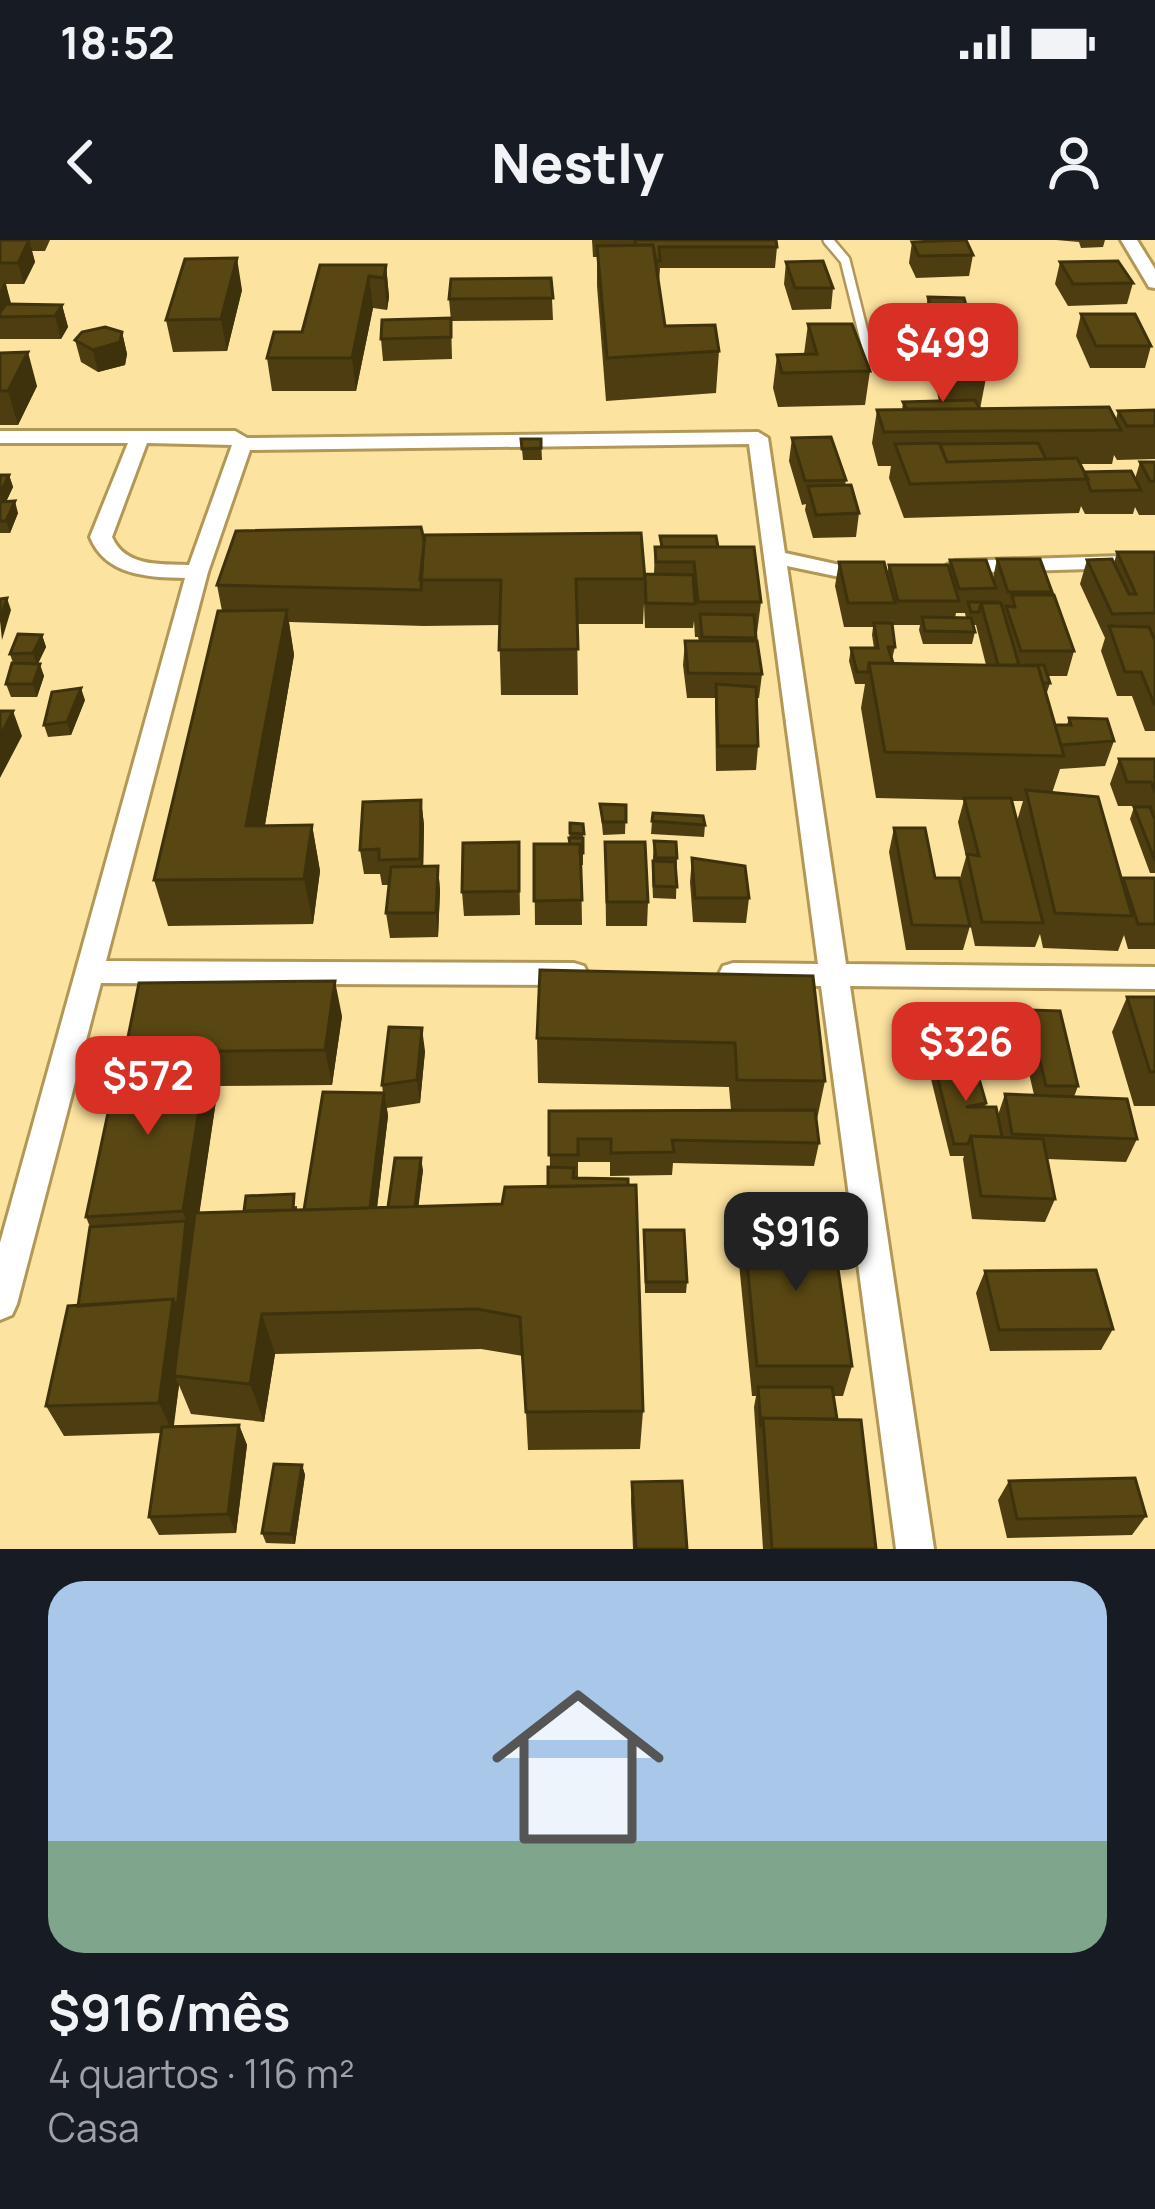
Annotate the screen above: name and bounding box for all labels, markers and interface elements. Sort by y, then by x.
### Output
text: 18:52 [60,11,175,73]
text: Nestly [491,125,664,199]
icon: back [48,129,114,195]
icon: person [1041,129,1107,195]
pin: $499 [872,303,1014,405]
text: $499 [895,315,991,369]
pin: $326 [895,1002,1037,1104]
text: $326 [919,1014,1013,1068]
pin: $572 [77,1036,219,1138]
text: $572 [102,1048,194,1102]
pin: $916 [725,1192,867,1294]
text: $916 [751,1204,841,1258]
icon: home [470,1659,686,1875]
text: $916/mês [48,1977,290,2046]
text: 4 quartos · 116 m² [48,2046,355,2100]
text: Casa [48,2100,140,2154]

